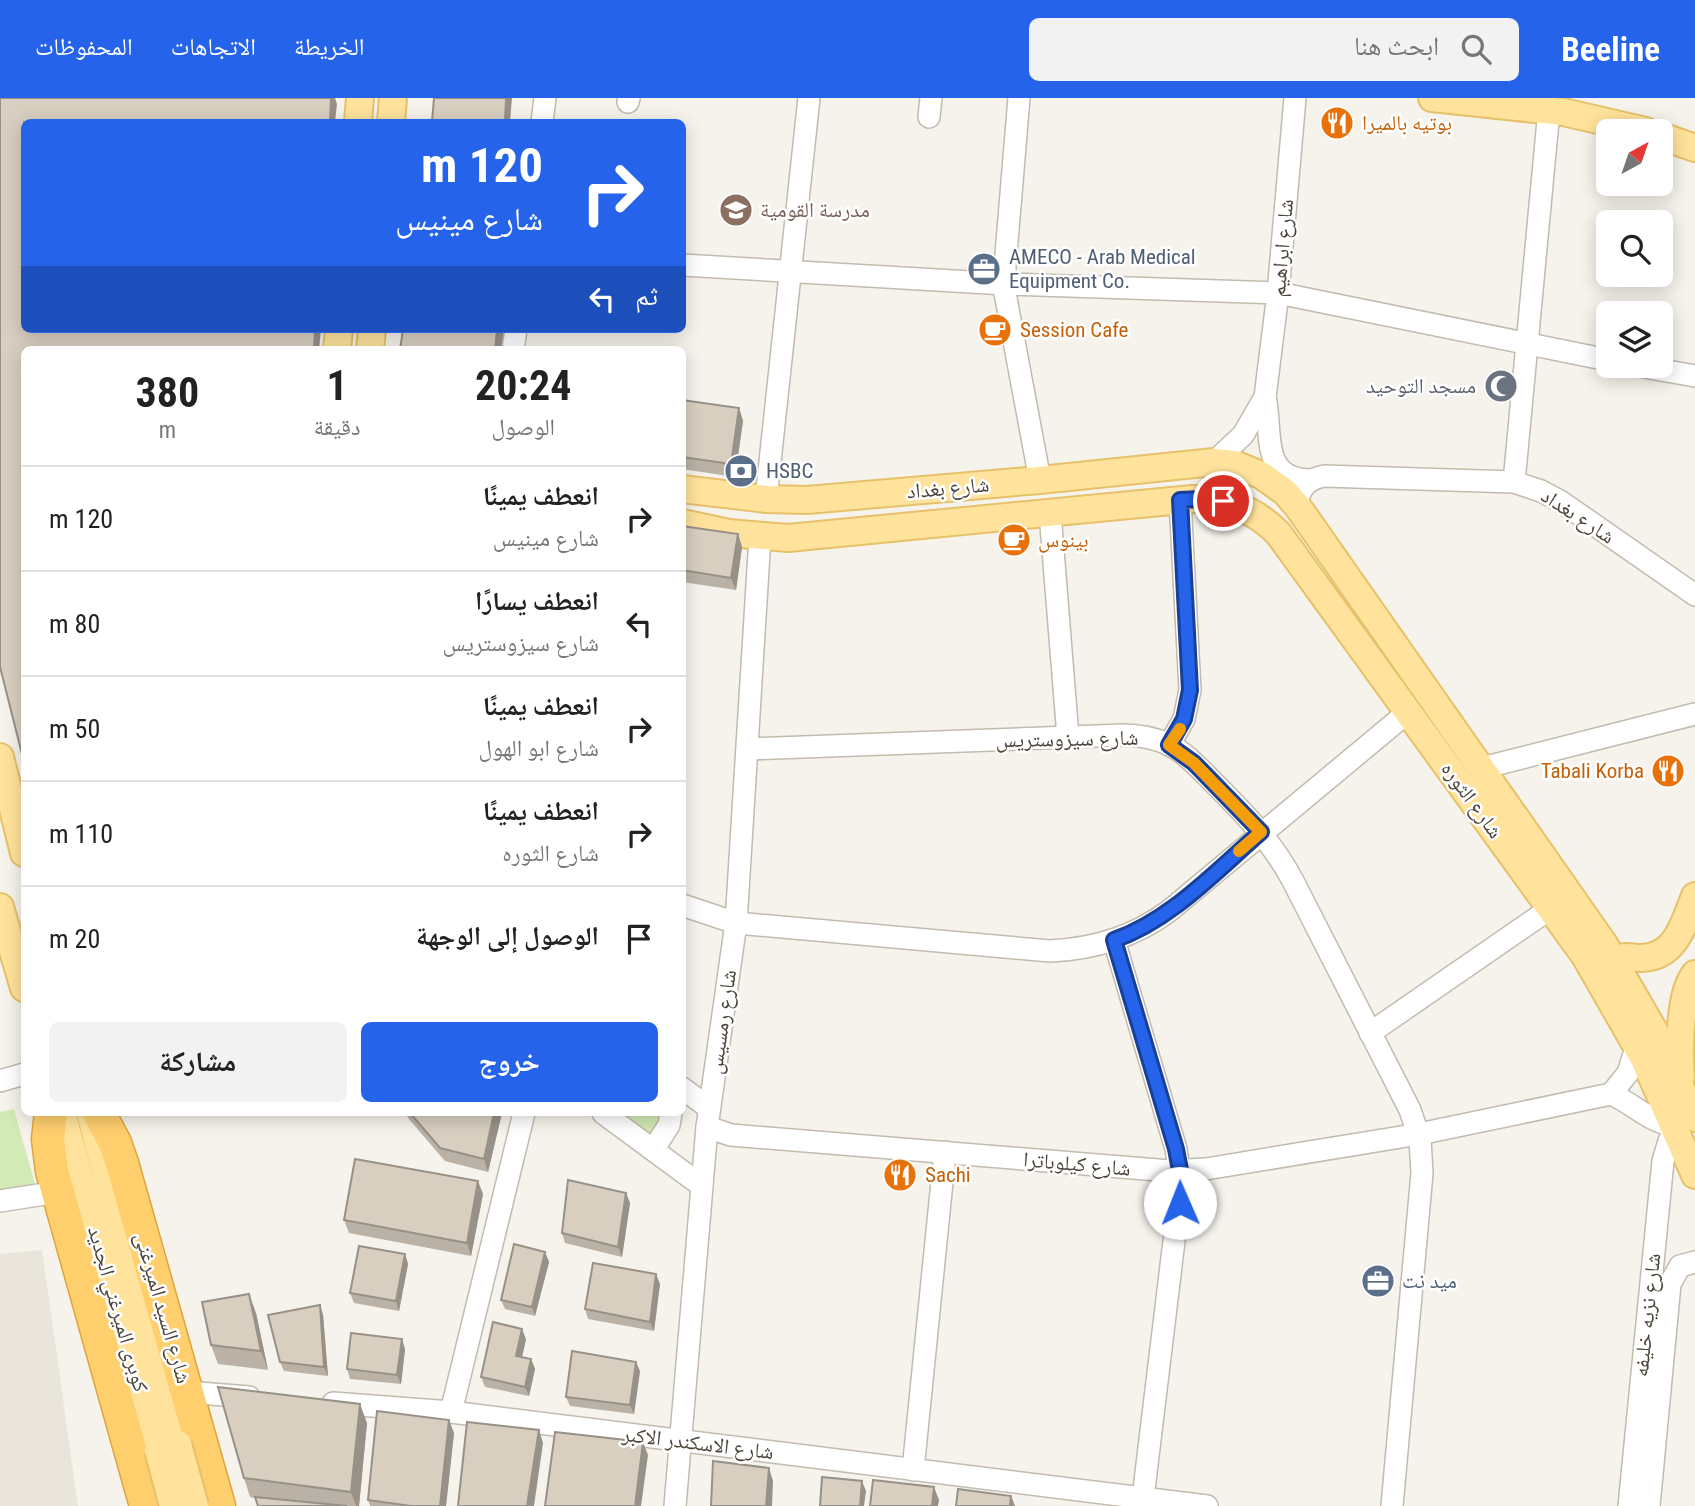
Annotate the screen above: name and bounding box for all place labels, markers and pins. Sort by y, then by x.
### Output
restaurant icon: بوتيه بالميرا [1318,104,1356,142]
place label: بوتيه بالميرا [1362,111,1452,135]
school or university icon: مدرسة القومية [717,191,755,229]
place label: مدرسة القومية [760,198,870,222]
place label: AMECO - Arab Medical Equipment Co. [1009,245,1196,293]
office icon: AMECO - Arab Medical Equipment Co. [965,250,1003,288]
cafe icon: Session Cafe [976,311,1014,349]
place label: Session Cafe [1020,318,1129,342]
mosque icon: مسجد التوحيد [1482,367,1520,405]
place label: مسجد التوحيد [1366,374,1476,398]
bank icon: HSBC [722,452,760,490]
place label: HSBC [766,459,813,483]
pin [1193,471,1253,531]
cafe icon: بينوس [995,521,1033,559]
place label: بينوس [1038,528,1089,553]
restaurant icon: Tabali Korba [1649,752,1687,790]
place label: Tabali Korba [1541,759,1644,783]
restaurant icon: Sachi [881,1156,919,1194]
place label: Sachi [925,1163,971,1187]
office icon: ميد نت [1359,1262,1397,1300]
place label: ميد نت [1402,1269,1457,1293]

